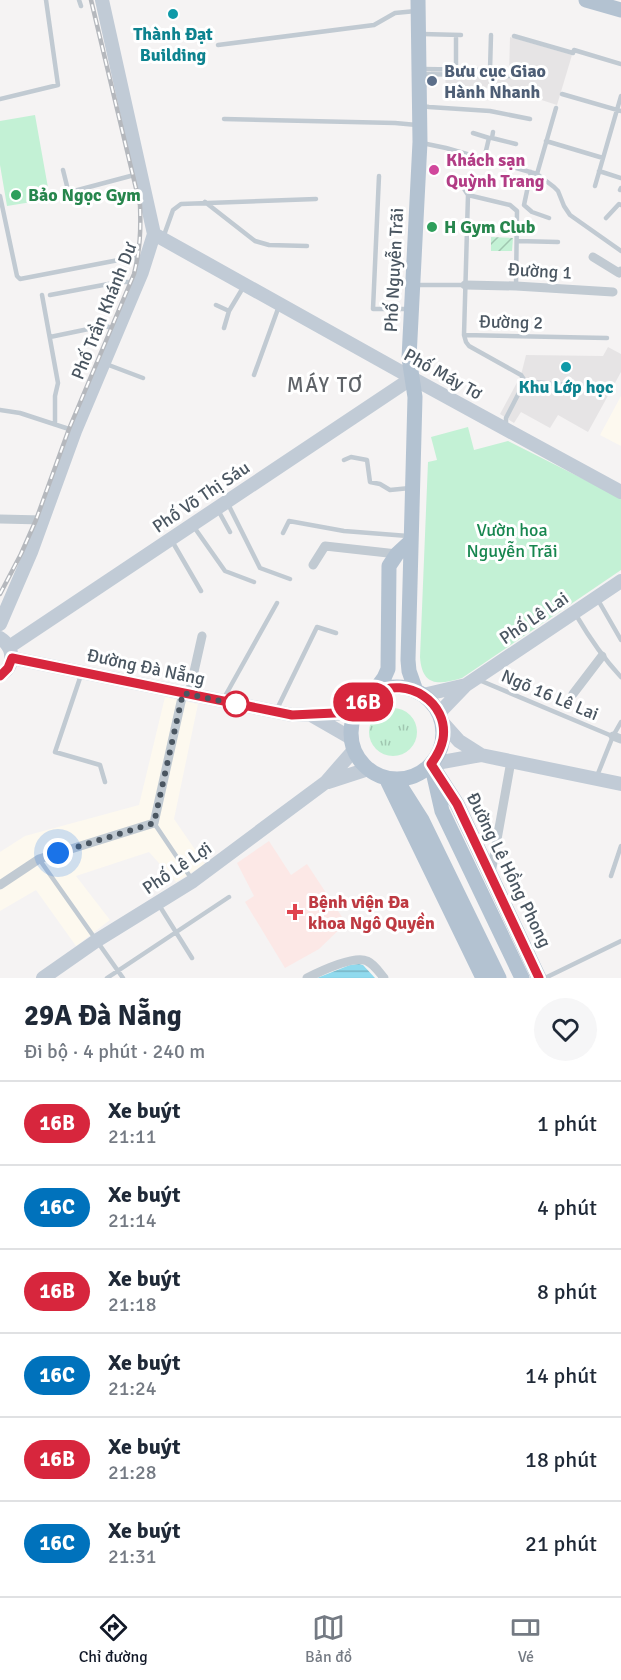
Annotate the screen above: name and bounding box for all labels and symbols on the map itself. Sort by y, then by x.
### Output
marker: Thành Đạt Building [166,7,180,21]
place label: Thành Đạt Building [133,23,213,66]
place label: Bưu cục Giao Hành Nhanh [444,60,546,103]
marker: Bưu cục Giao Hành Nhanh [425,74,439,88]
place label: Khách sạn Quỳnh Trang [446,149,545,192]
marker: Khách sạn Quỳnh Trang [427,163,441,177]
place label: Bảo Ngọc Gym [28,184,141,206]
marker: Bảo Ngọc Gym [9,188,23,202]
street label: Phố Nguyễn Trãi [380,207,408,333]
place label: H Gym Club [444,216,536,238]
marker: H Gym Club [425,220,439,234]
street label: Phố Trần Khánh Dư [67,239,142,383]
street label: Đường 1 [507,258,573,284]
street label: Đường 2 [479,310,543,334]
street label: Phố Máy Tơ [400,344,486,405]
marker: Khu Lớp học [559,360,573,374]
district label: MÁY TƠ [287,372,363,398]
place label: Khu Lớp học [519,376,614,398]
street label: Phố Võ Thị Sáu [148,456,254,538]
park label: Vườn hoa Nguyễn Trãi [466,519,558,562]
street label: Phố Lê Lai [495,587,573,649]
street label: Đường Đà Nẵng [85,644,207,690]
street label: Ngõ 16 Lê Lai [498,665,602,725]
line badge: 16B [328,682,398,722]
unlabelled marker [223,691,249,717]
street label: Đường Lê Hồng Phong [462,789,556,951]
street label: Phố Lê Lợi [138,837,216,899]
your location [43,838,73,868]
place label: Bệnh viện Đa khoa Ngô Quyền [308,891,435,934]
marker: Bệnh viện Đa khoa Ngô Quyền [286,903,304,921]

